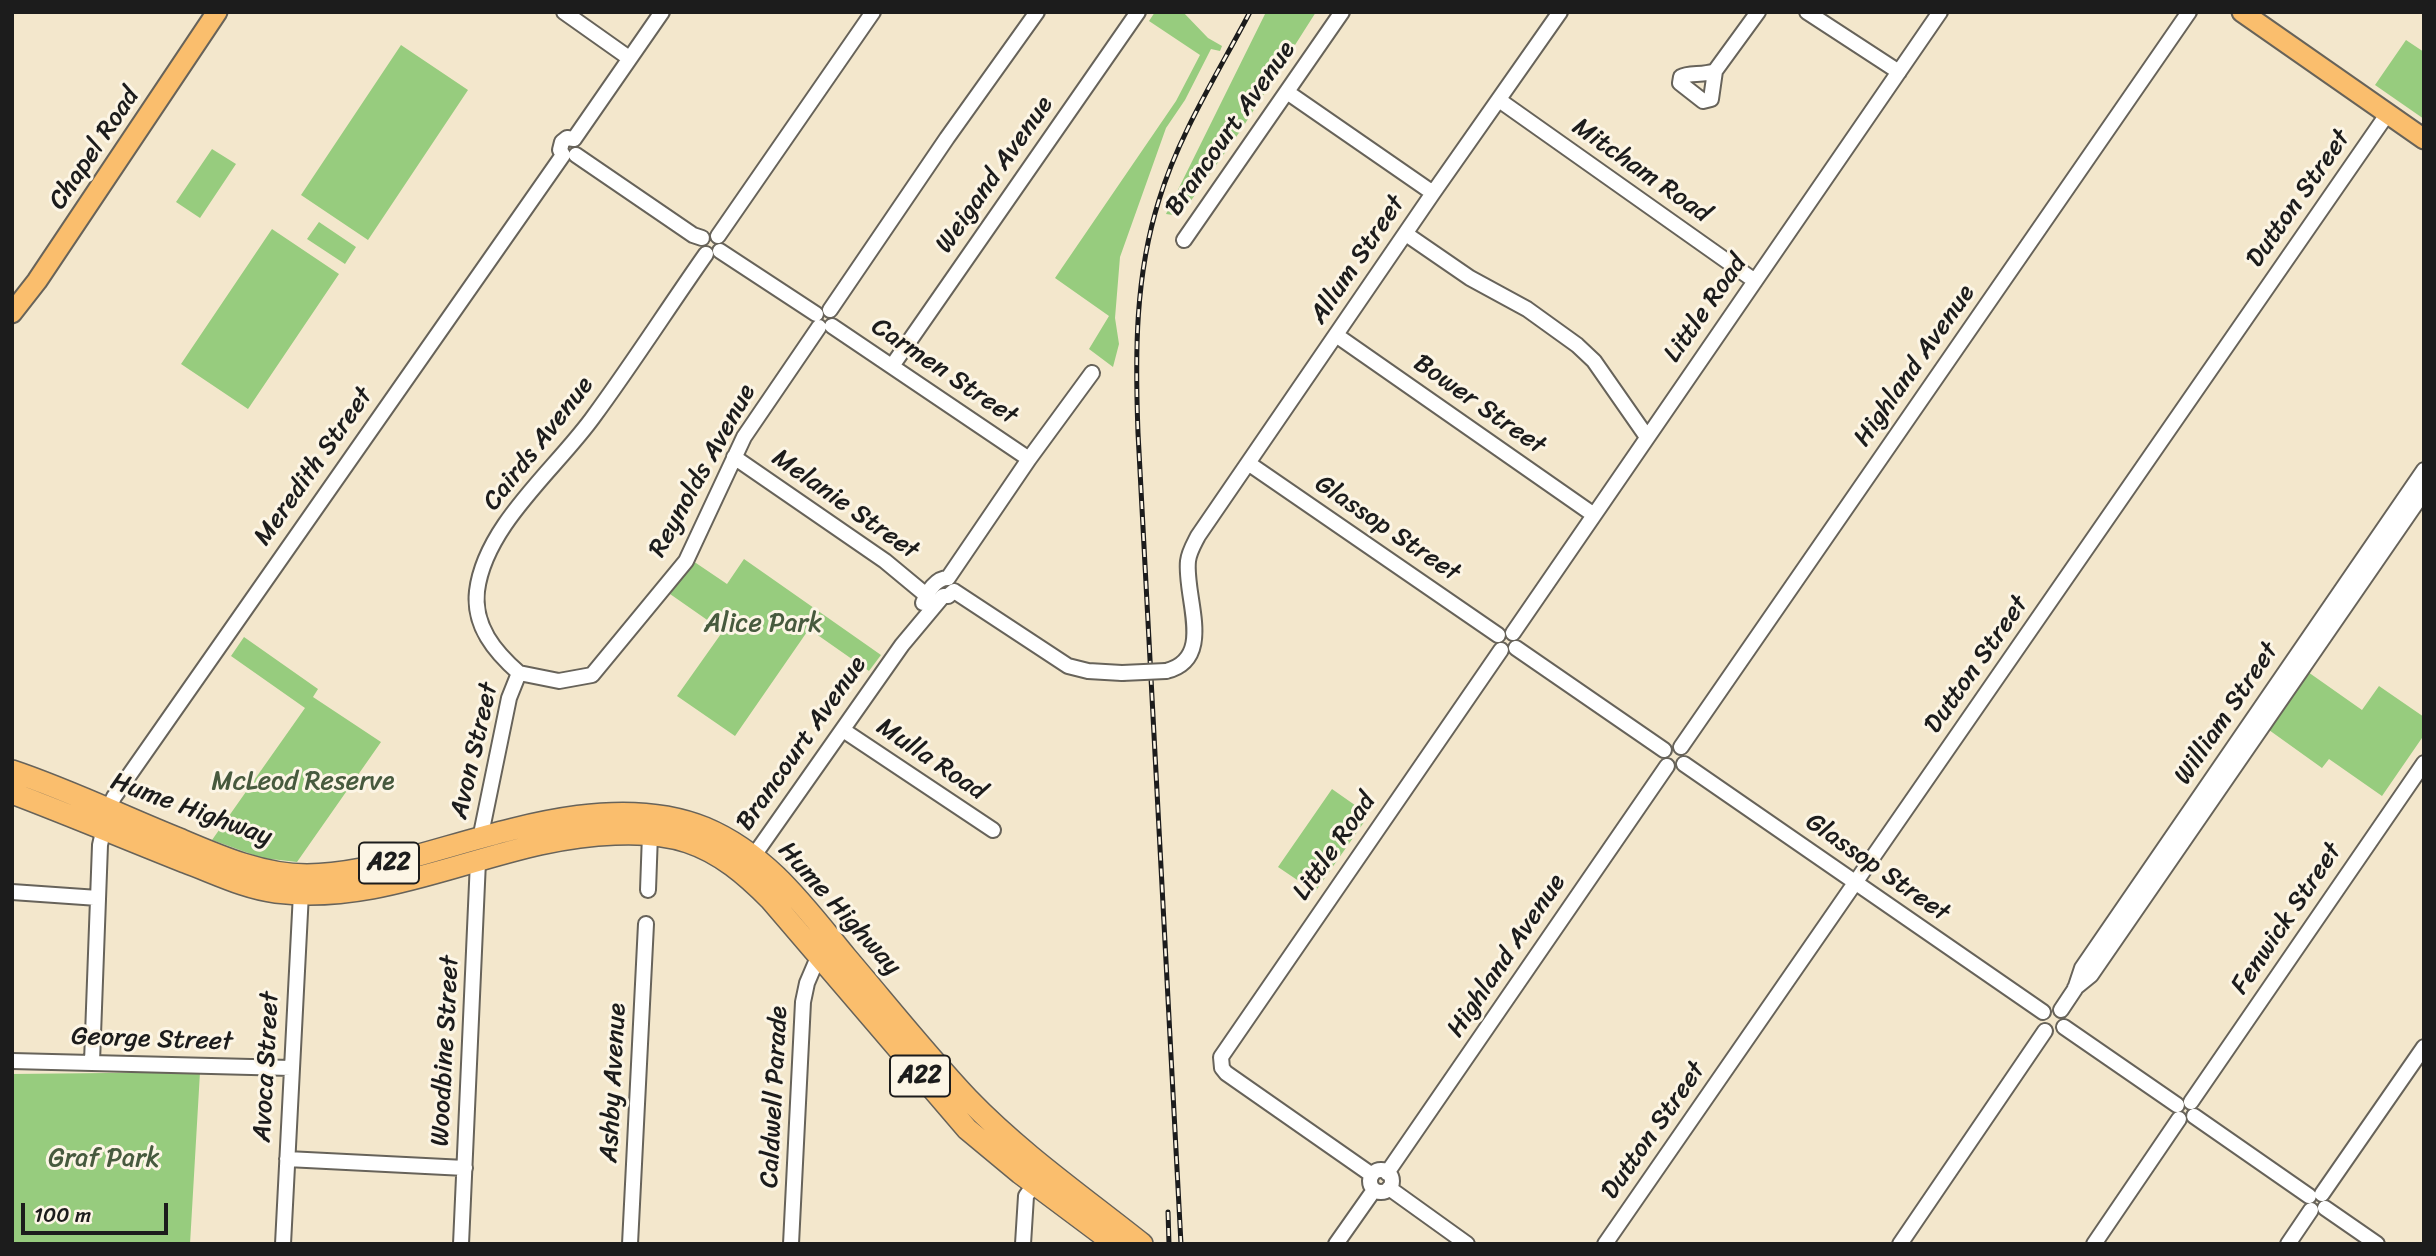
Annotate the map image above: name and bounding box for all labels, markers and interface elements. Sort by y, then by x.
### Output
street label: Brancourt Avenue [1159,36,1303,222]
street label: Chapel Road [43,82,147,216]
street label: Weigand Avenue [929,91,1061,259]
street label: Mitcham Road [1566,112,1716,230]
street label: Dutton Street [2240,124,2358,274]
street label: Allum Street [1304,190,1412,330]
street label: Little Road [1658,249,1754,369]
street label: Highland Avenue [1848,279,1982,453]
street label: Carmen Street [865,312,1023,432]
street label: Bower Street [1407,348,1551,462]
street label: Cairds Avenue [477,371,601,517]
street label: Reynolds Avenue [643,379,763,563]
street label: Meredith Street [248,382,380,552]
street label: Melanie Street [766,443,924,567]
street label: Glassop Street [1308,469,1466,589]
street label: Dutton Street [1918,590,2036,740]
park label: Alice Park [704,608,822,640]
street label: William Street [2168,637,2286,791]
street label: Brancourt Avenue [730,651,874,837]
street label: Avon Street [444,680,506,822]
street label: Mulla Road [870,712,992,808]
street label: Hume Highway [106,766,276,854]
park label: McLeod Reserve [212,766,394,798]
street label: Little Road [1287,787,1383,907]
street label: Glassop Street [1799,807,1955,929]
street label: Hume Highway [771,836,907,982]
street label: Fenwick Street [2225,837,2349,1001]
road number: A22 [359,842,419,884]
street label: Highland Avenue [1441,868,1573,1044]
street label: Woodbine Street [425,955,467,1147]
street label: Avoca Street [247,991,287,1143]
street label: Ashby Avenue [594,1002,634,1164]
street label: Caldwell Parade [755,1005,795,1189]
street label: George Street [71,1022,233,1058]
road number: A22 [890,1056,950,1096]
street label: Dutton Street [1595,1056,1713,1206]
park label: Graf Park [48,1143,160,1175]
scale bar [24,1190,172,1234]
text: 100 m [34,1196,91,1234]

